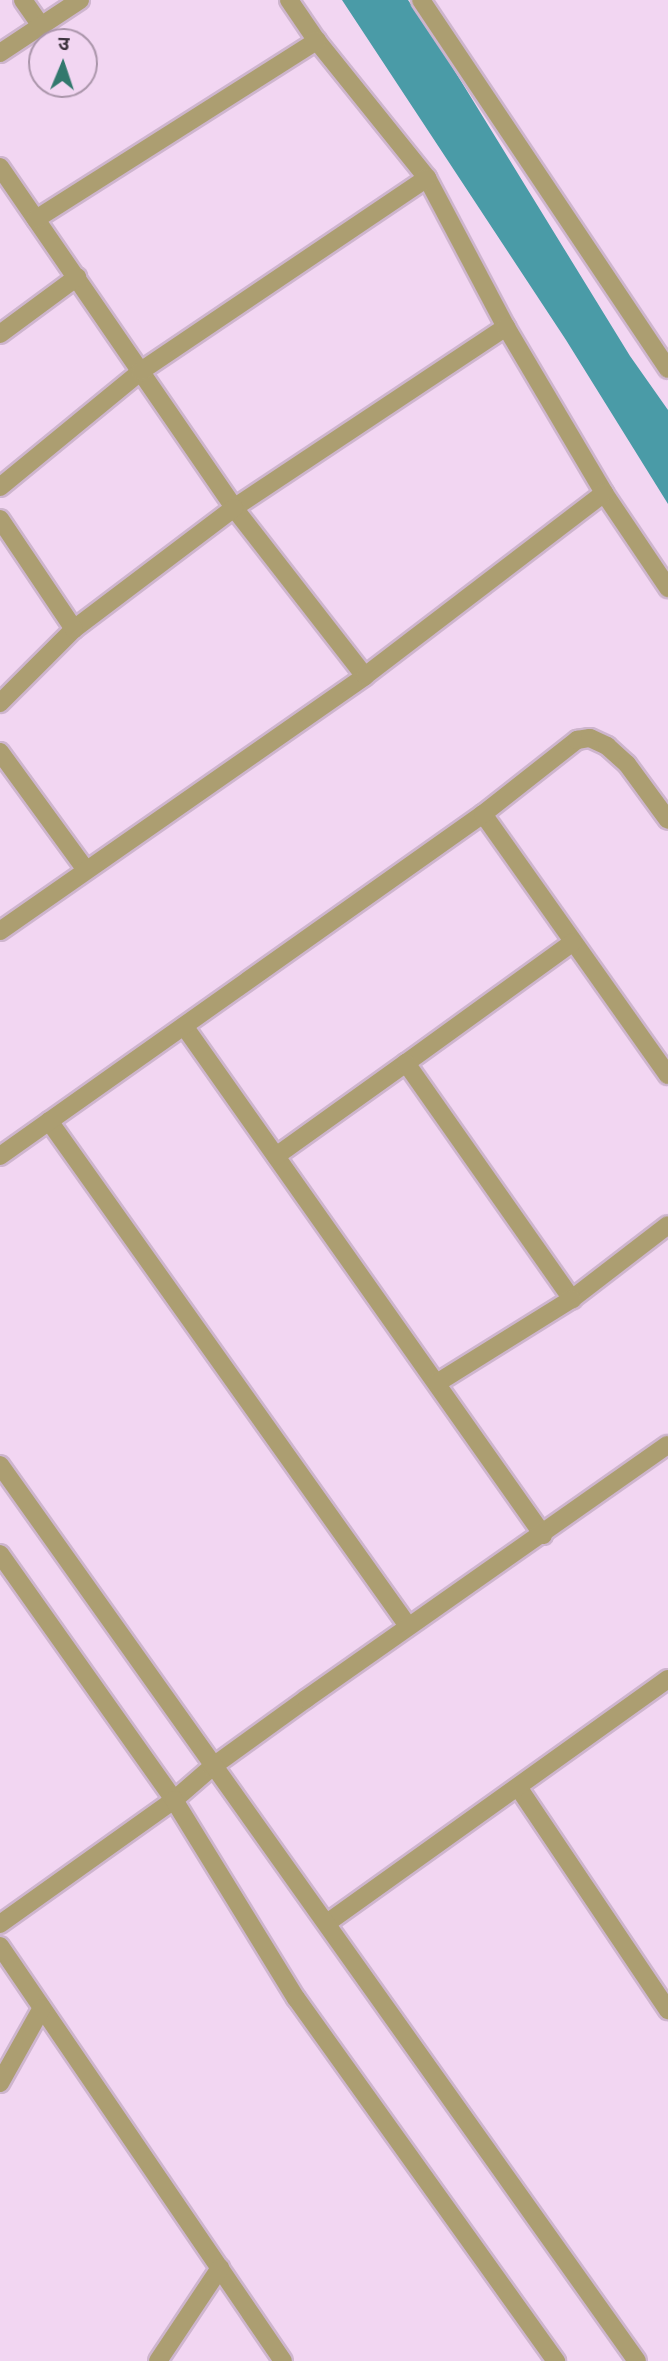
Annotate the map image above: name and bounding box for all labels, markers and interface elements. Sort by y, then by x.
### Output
north arrow [28,28,98,98]
text: उ [58,32,70,55]

